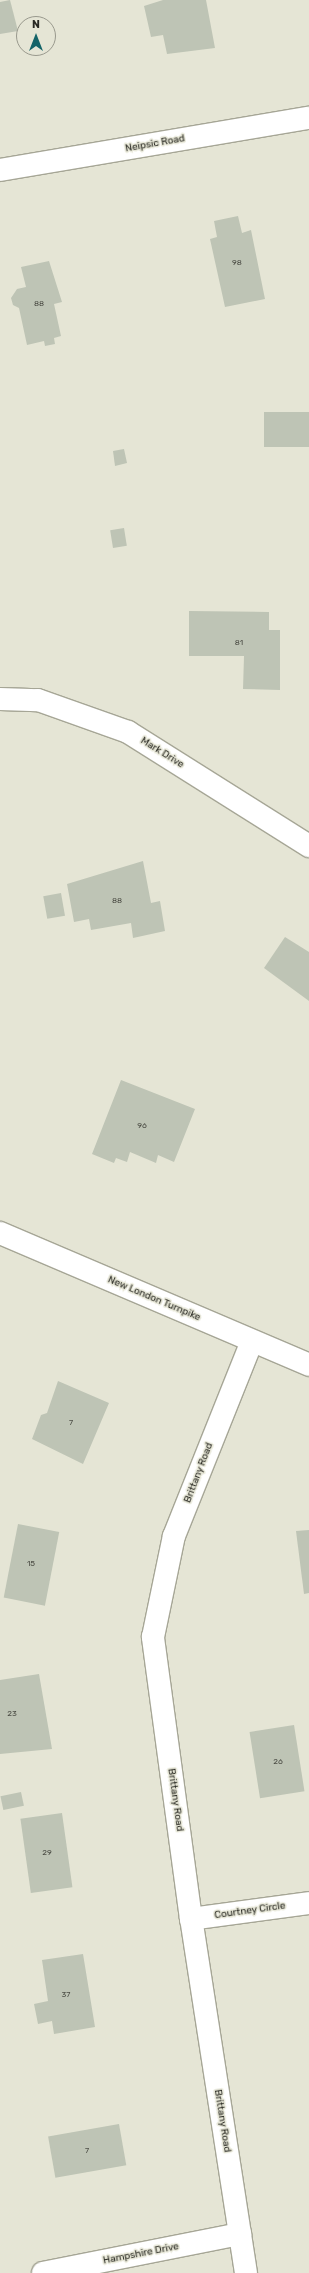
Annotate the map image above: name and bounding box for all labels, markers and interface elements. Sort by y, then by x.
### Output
north arrow [16,16,56,56]
text: N [32,18,40,31]
street label: Neipsic Road [124,133,186,155]
house number: 98 [232,258,242,268]
house number: 88 [34,299,44,309]
house number: 81 [235,638,243,648]
street label: Mark Drive [138,735,186,771]
house number: 88 [112,896,122,906]
house number: 96 [137,1121,147,1131]
street label: New London Turnpike [106,1274,202,1324]
house number: 7 [69,1418,73,1428]
street label: Brittany Road [182,1441,216,1505]
house number: 15 [27,1559,35,1569]
house number: 23 [7,1709,17,1719]
house number: 26 [273,1757,283,1767]
street label: Brittany Road [165,1768,185,1832]
house number: 29 [42,1848,52,1858]
street label: Courtney Circle [214,1900,286,1922]
house number: 37 [62,1990,70,2000]
street label: Brittany Road [211,2089,233,2153]
house number: 7 [85,2146,89,2156]
street label: Hampshire Drive [102,2241,180,2267]

